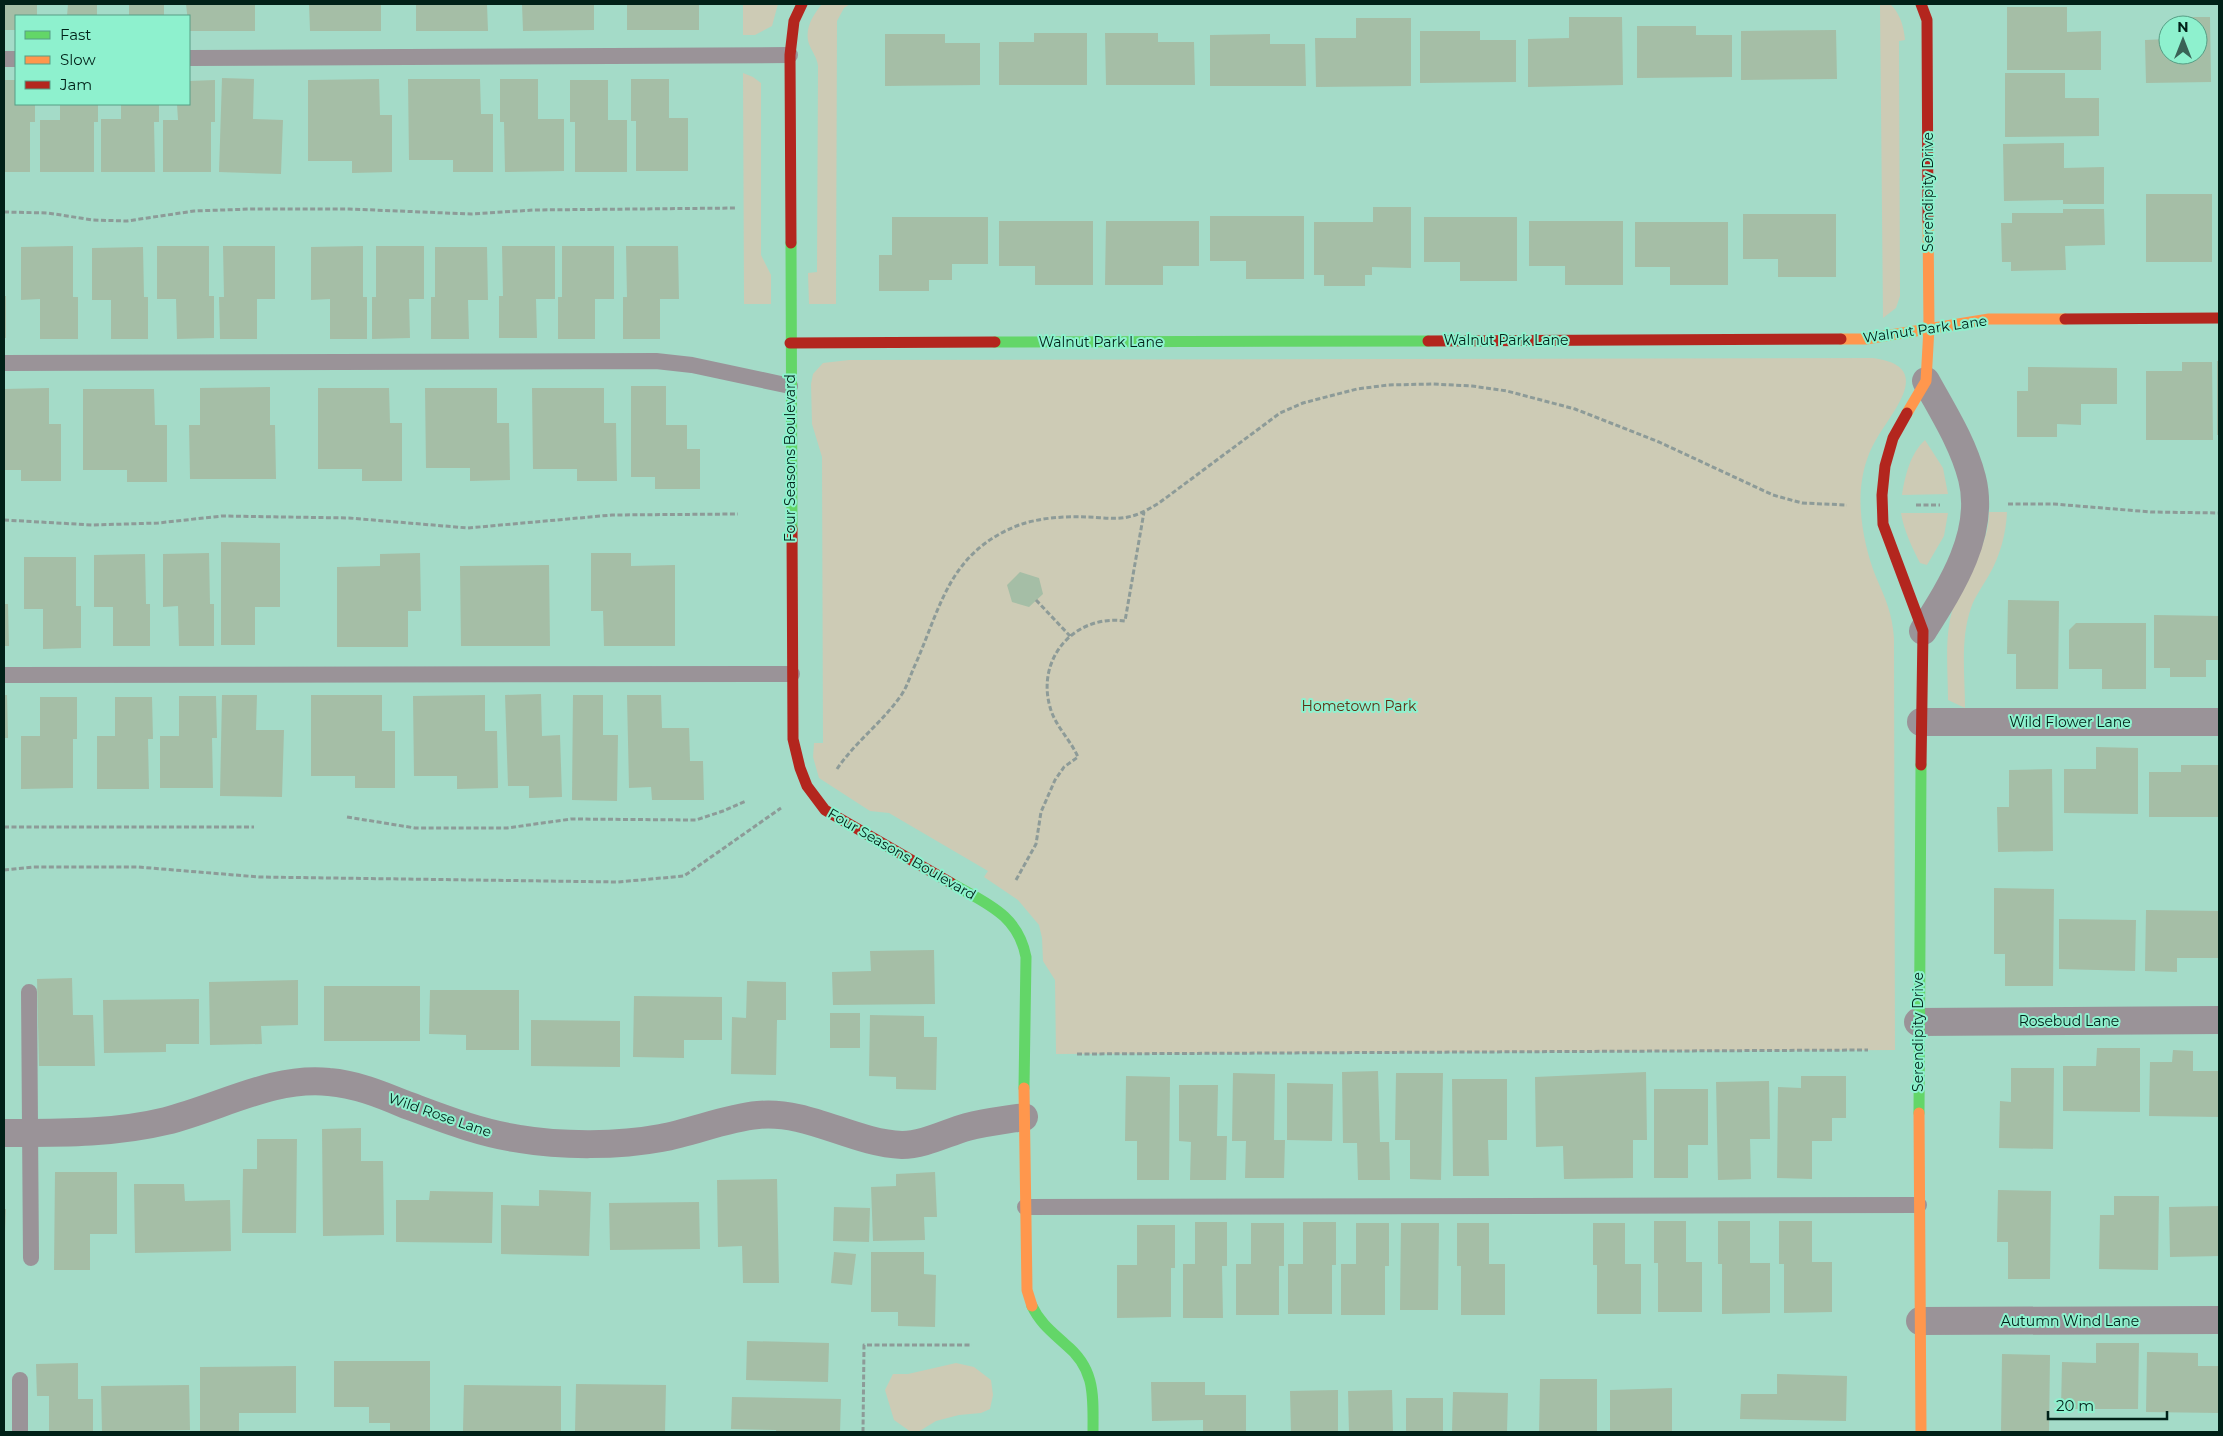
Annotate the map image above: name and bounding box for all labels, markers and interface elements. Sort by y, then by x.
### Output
legend [15,15,190,105]
north arrow [2158,15,2208,65]
text: N [2177,18,2189,36]
text: Fast [60,25,91,44]
text: Slow [60,50,96,69]
text: Jam [59,75,92,94]
street label: Serendipity Drive [1919,132,1937,252]
street label: Walnut Park Lane [1862,311,1988,347]
street label: Walnut Park Lane [1443,331,1569,349]
street label: Walnut Park Lane [1038,333,1164,351]
street label: Four Seasons Boulevard [781,374,799,542]
park label: Hometown Park [1302,697,1417,715]
street label: Wild Flower Lane [2009,713,2131,731]
street label: Four Seasons Boulevard [825,804,979,904]
street label: Serendipity Drive [1909,972,1927,1092]
street label: Rosebud Lane [2019,1012,2119,1030]
street label: Wild Rose Lane [386,1089,494,1141]
street label: Autumn Wind Lane [2001,1312,2139,1330]
scale bar [2048,1388,2167,1420]
text: 20 m [2056,1396,2094,1415]

